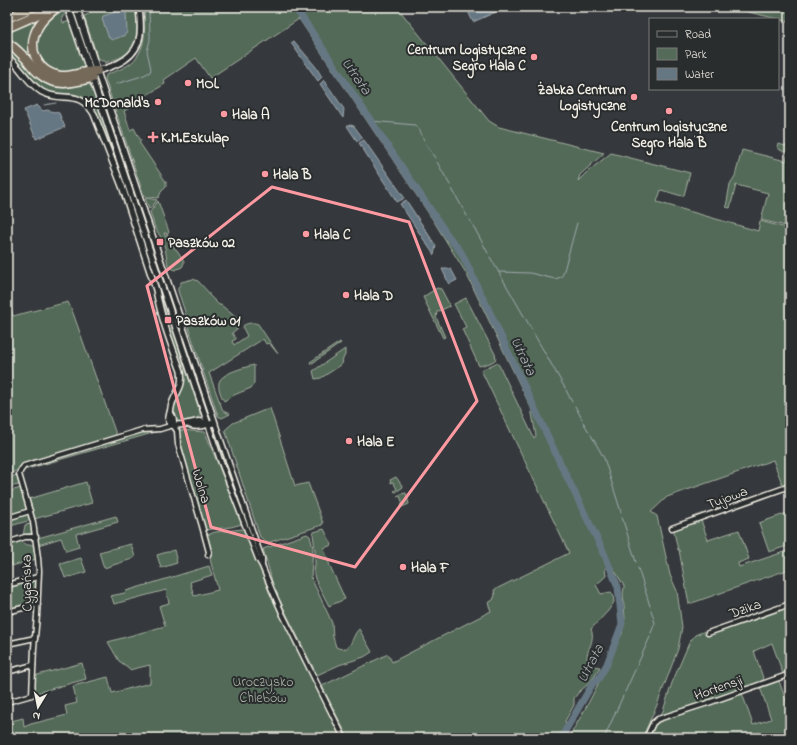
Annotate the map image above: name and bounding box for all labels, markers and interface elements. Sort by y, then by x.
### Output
legend [649,18,779,90]
text: Road [685,26,711,44]
place label: Centrum Logistyczne Segro Hala C [407,40,527,79]
text: Park [685,46,707,64]
marker: Centrum Logistyczne Segro Hala C [529,52,539,62]
water label: Utrata [336,54,377,100]
text: Water [685,66,714,84]
place label: MOL [196,74,220,95]
marker: MOL [183,78,193,88]
place label: Żabka Centrum Logistyczne [538,80,627,119]
marker: Żabka Centrum Logistyczne [629,92,639,102]
place label: McDonald's [84,93,150,114]
marker: McDonald's [153,97,163,107]
place label: Hala A [232,105,270,126]
marker: Centrum logistyczne Segro Hala B [664,106,674,116]
marker: Hala A [219,109,229,119]
place label: Centrum logistyczne Segro Hala B [611,117,728,156]
place label: K.M.Eskulap [161,128,230,149]
marker: K.M.Eskulap [148,132,158,142]
place label: Hala B [273,165,312,186]
marker: Hala B [260,169,270,179]
place label: Hala C [314,225,351,246]
marker: Hala C [301,229,311,239]
place label: Paszków 02 [168,233,235,254]
marker: Paszków 02 [155,237,165,247]
place label: Hala D [354,286,393,307]
marker: Hala D [341,290,351,300]
place label: Paszków 01 [176,311,241,332]
marker: Paszków 01 [163,315,173,325]
water label: Utrata [505,333,542,380]
place label: Hala E [357,432,395,453]
marker: Hala E [344,436,354,446]
street label: Wolna [185,467,216,506]
street label: Tujowa [704,481,751,515]
street label: Cygańska [17,554,39,612]
place label: Hala F [411,558,450,579]
marker: Hala F [398,562,408,572]
street label: Dzika [726,594,764,625]
water label: Utrata [572,640,611,686]
street label: Hortensji [691,670,746,706]
park label: Uroczysko Chlebów [233,672,293,709]
north arrow [18,687,58,727]
text: N [31,707,41,724]

